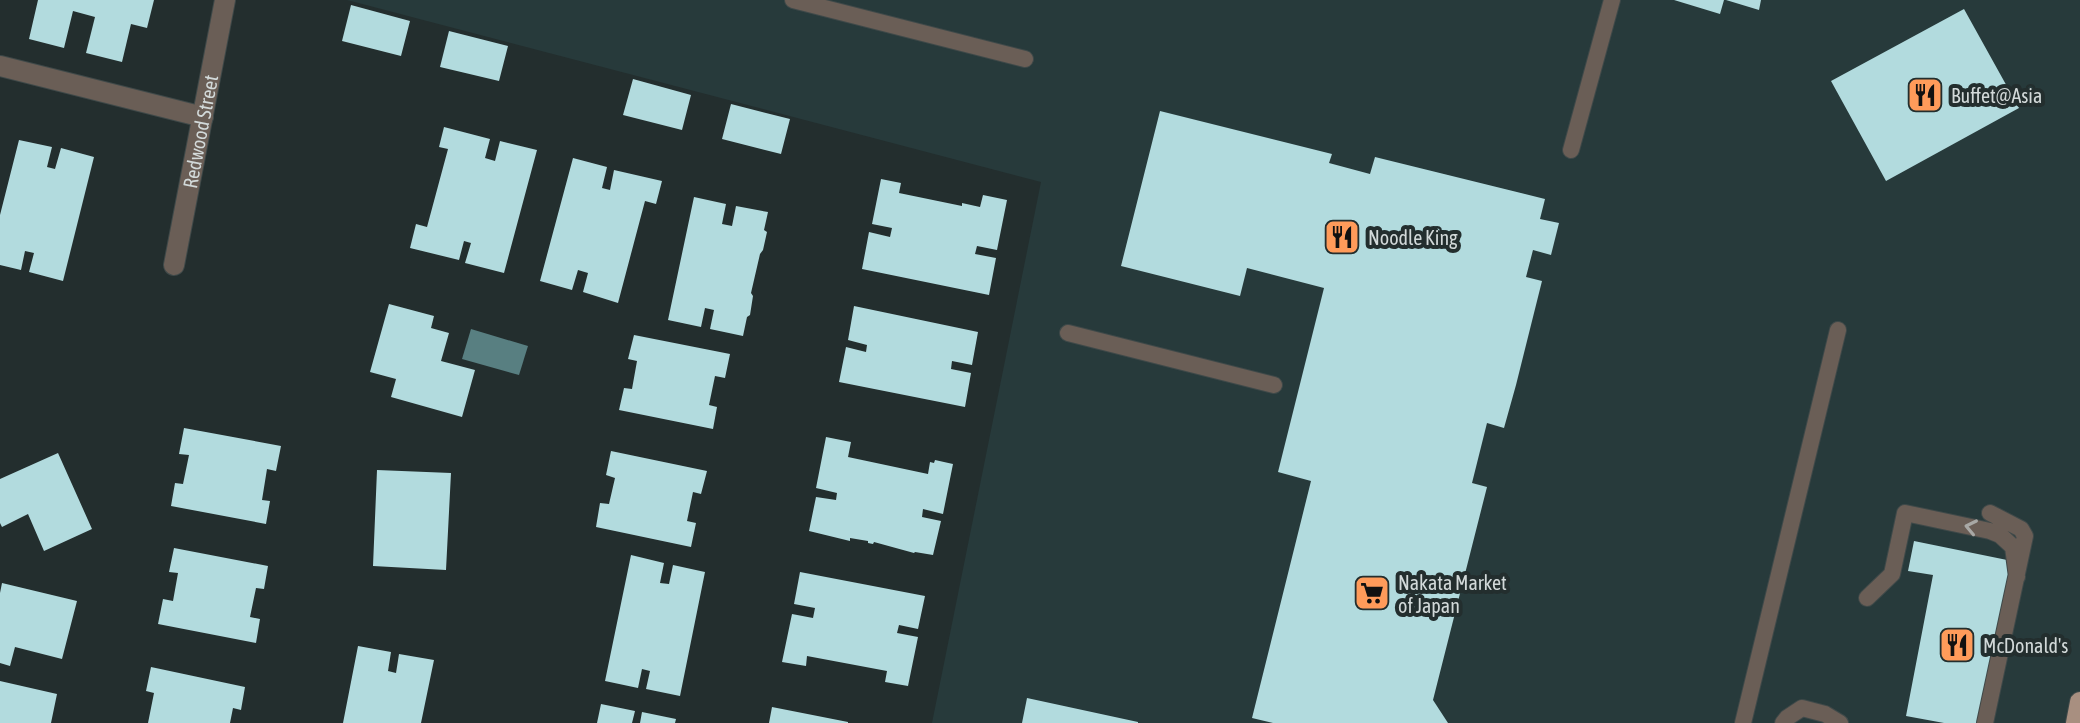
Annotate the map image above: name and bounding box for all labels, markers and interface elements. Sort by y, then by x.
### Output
street label: Redwood Street [178,72,222,190]
restaurant icon: Buffet@Asia [1906,76,1944,114]
place label: Buffet@Asia [1951,84,2042,107]
restaurant icon: Noodle King [1323,218,1361,256]
place label: Noodle King [1368,226,1458,249]
one-way arrow [1965,519,1979,536]
place label: Nakata Market of Japan [1398,571,1507,617]
supermarket icon: Nakata Market of Japan [1353,574,1391,612]
restaurant icon: McDonald's [1938,626,1976,664]
place label: McDonald's [1983,634,2068,657]

